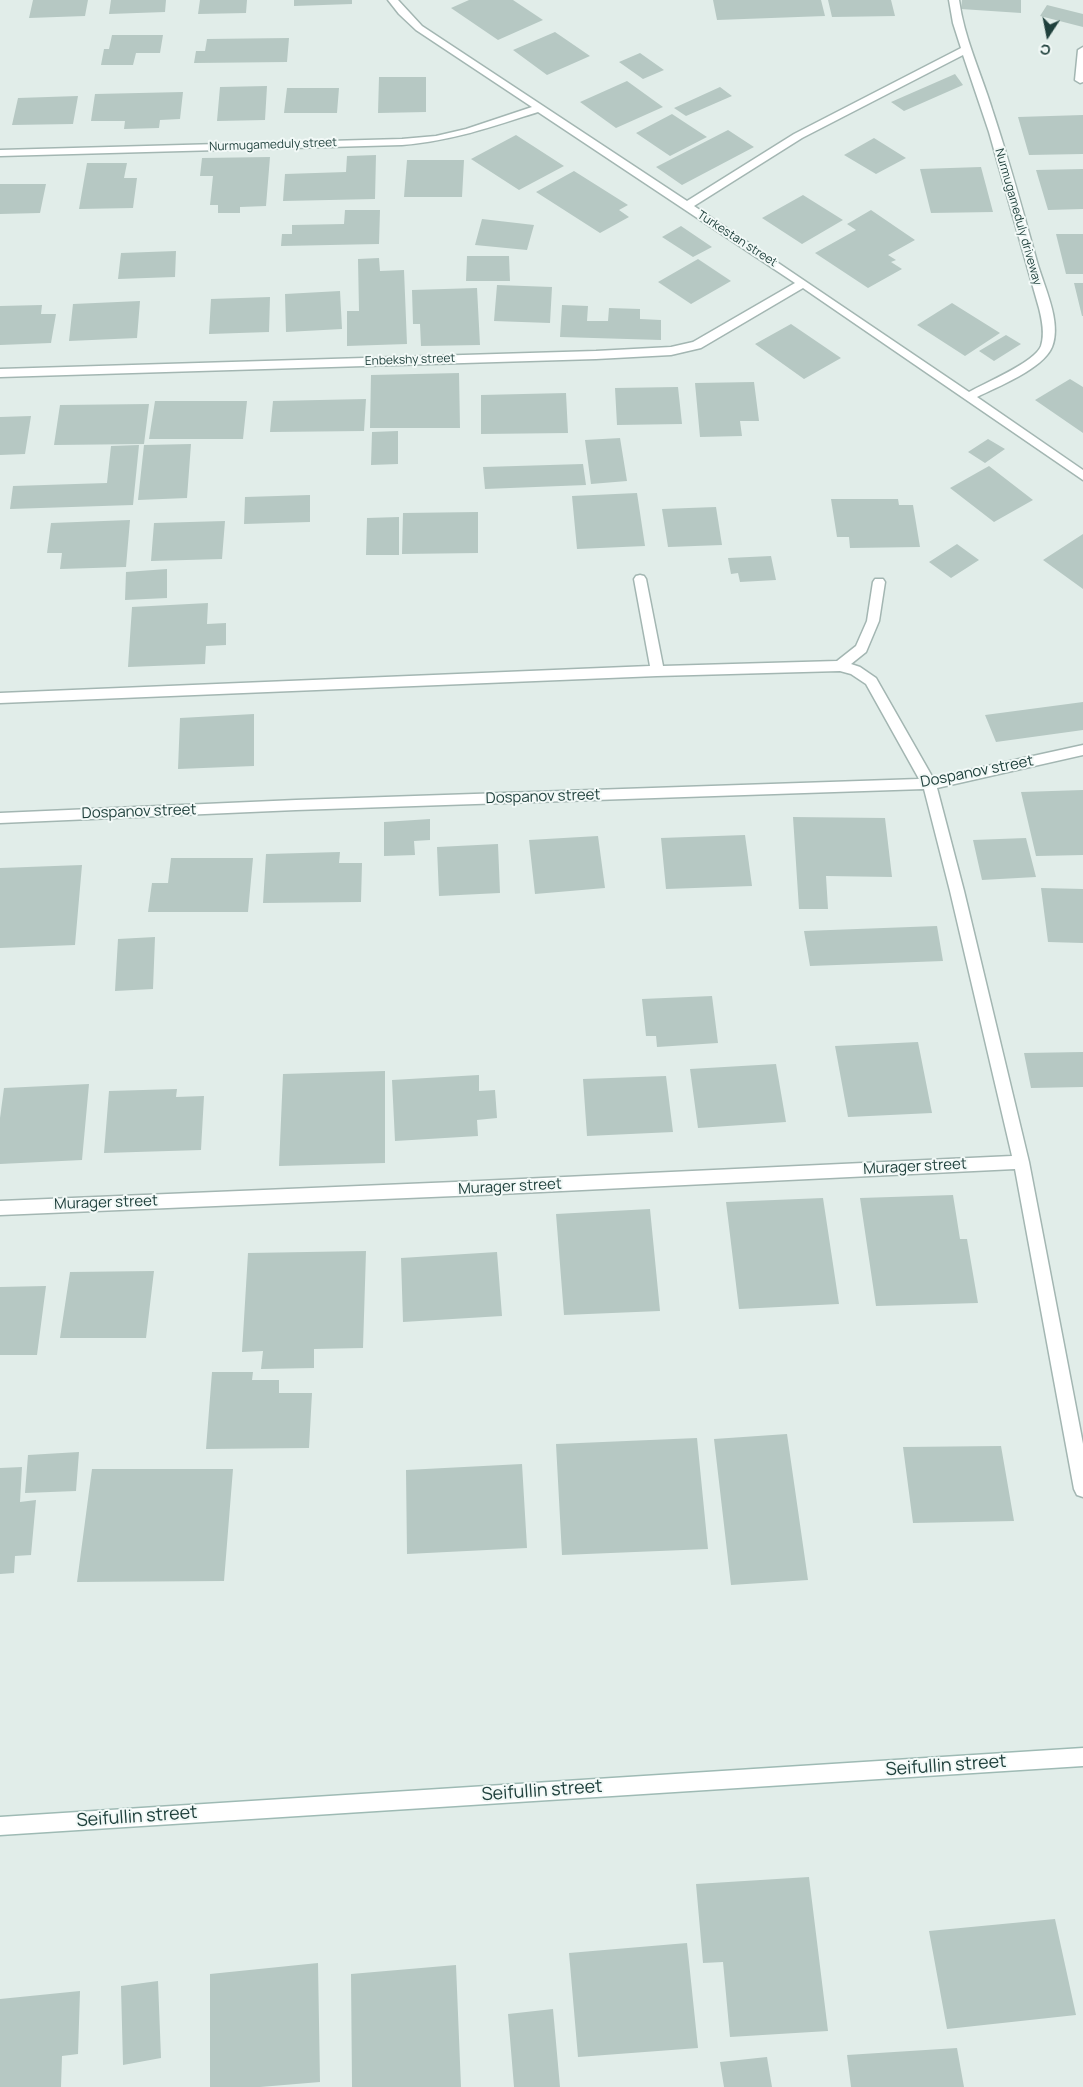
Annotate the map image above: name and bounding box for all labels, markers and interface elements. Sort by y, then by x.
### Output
north arrow [1023,10,1073,60]
text: С [1038,40,1052,61]
street label: Nurmugameduly street [209,136,337,154]
street label: Nurmugameduly driveway [992,147,1044,287]
street label: Turkestan street [694,208,780,270]
street label: Enbekshy street [365,351,455,369]
street label: Dospanov street [919,752,1035,792]
street label: Dospanov street [485,786,601,808]
street label: Dospanov street [81,801,197,823]
street label: Murager street [863,1155,967,1179]
street label: Murager street [458,1175,562,1199]
street label: Murager street [54,1192,158,1214]
street label: Seifullin street [885,1751,1007,1781]
street label: Seifullin street [481,1776,603,1806]
street label: Seifullin street [76,1802,198,1832]

